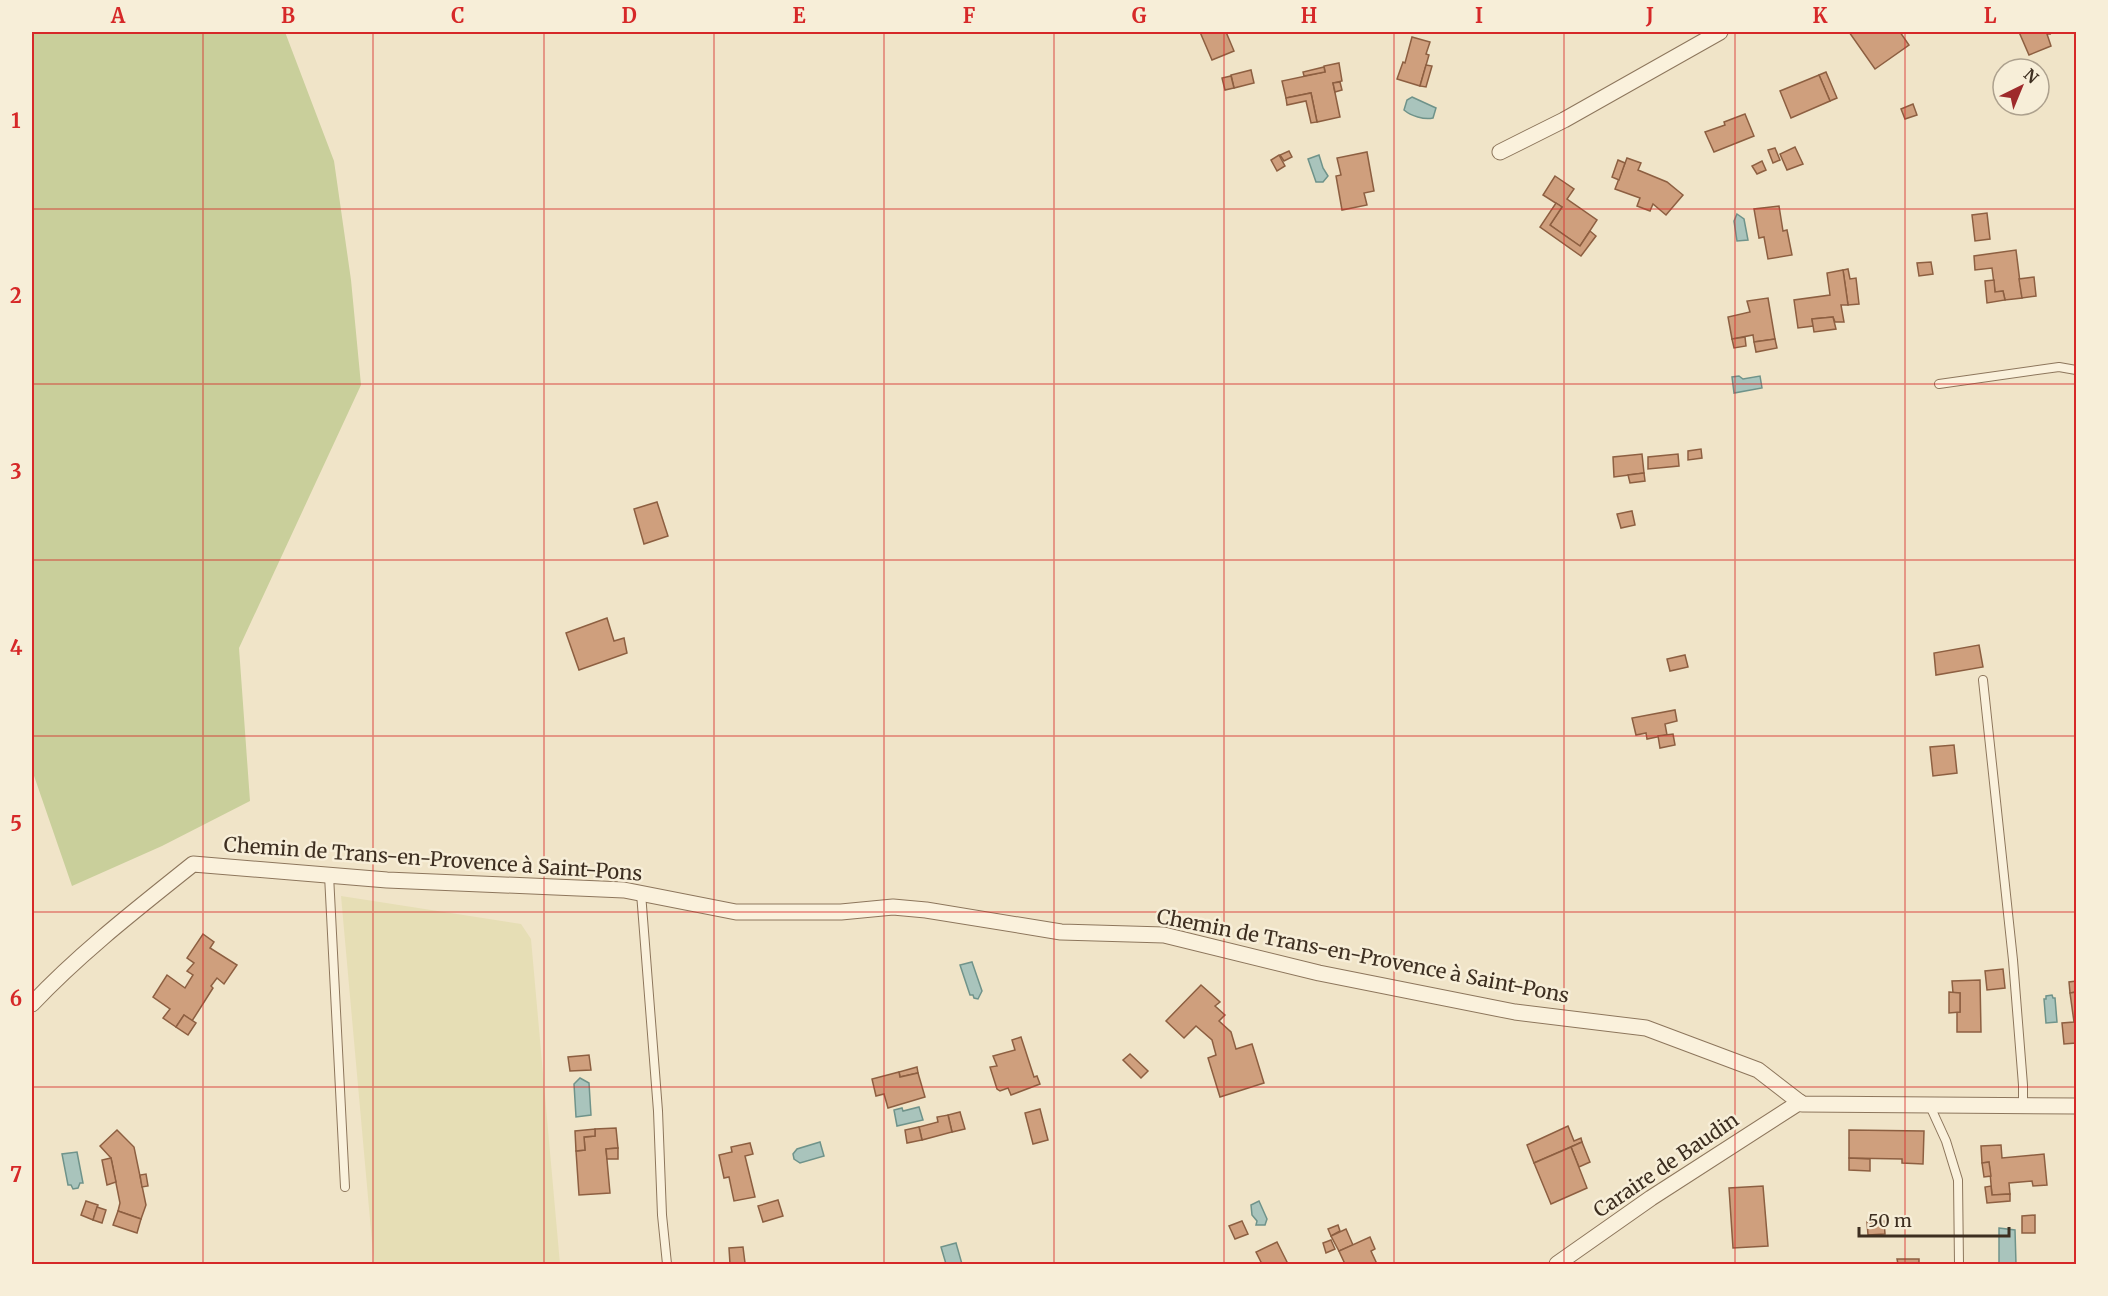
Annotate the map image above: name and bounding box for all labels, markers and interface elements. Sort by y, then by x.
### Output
text: A [110,3,126,28]
text: B [281,3,295,28]
text: C [451,3,465,28]
text: D [621,3,637,28]
text: E [792,3,806,28]
text: F [963,3,976,28]
text: G [1132,3,1147,28]
text: H [1301,3,1317,28]
text: I [1475,3,1483,28]
text: J [1645,3,1654,28]
text: K [1813,3,1828,28]
text: L [1984,3,1997,28]
north arrow [1991,57,2051,117]
text: N [2020,64,2043,88]
text: 1 [11,108,21,133]
text: 2 [10,283,22,308]
text: 3 [10,459,22,484]
text: 4 [10,635,23,660]
text: 5 [10,811,22,836]
street label: Chemin de Trans-en-Provence à Saint-Pons [223,831,643,886]
street label: Chemin de Trans-en-Provence à Saint-Pons [1155,903,1571,1008]
text: 6 [10,986,22,1011]
street label: Caraire de Baudin [1588,1107,1743,1222]
text: 7 [10,1162,22,1187]
scale bar [1859,1200,2009,1238]
text: 50 m [1868,1209,1912,1232]

